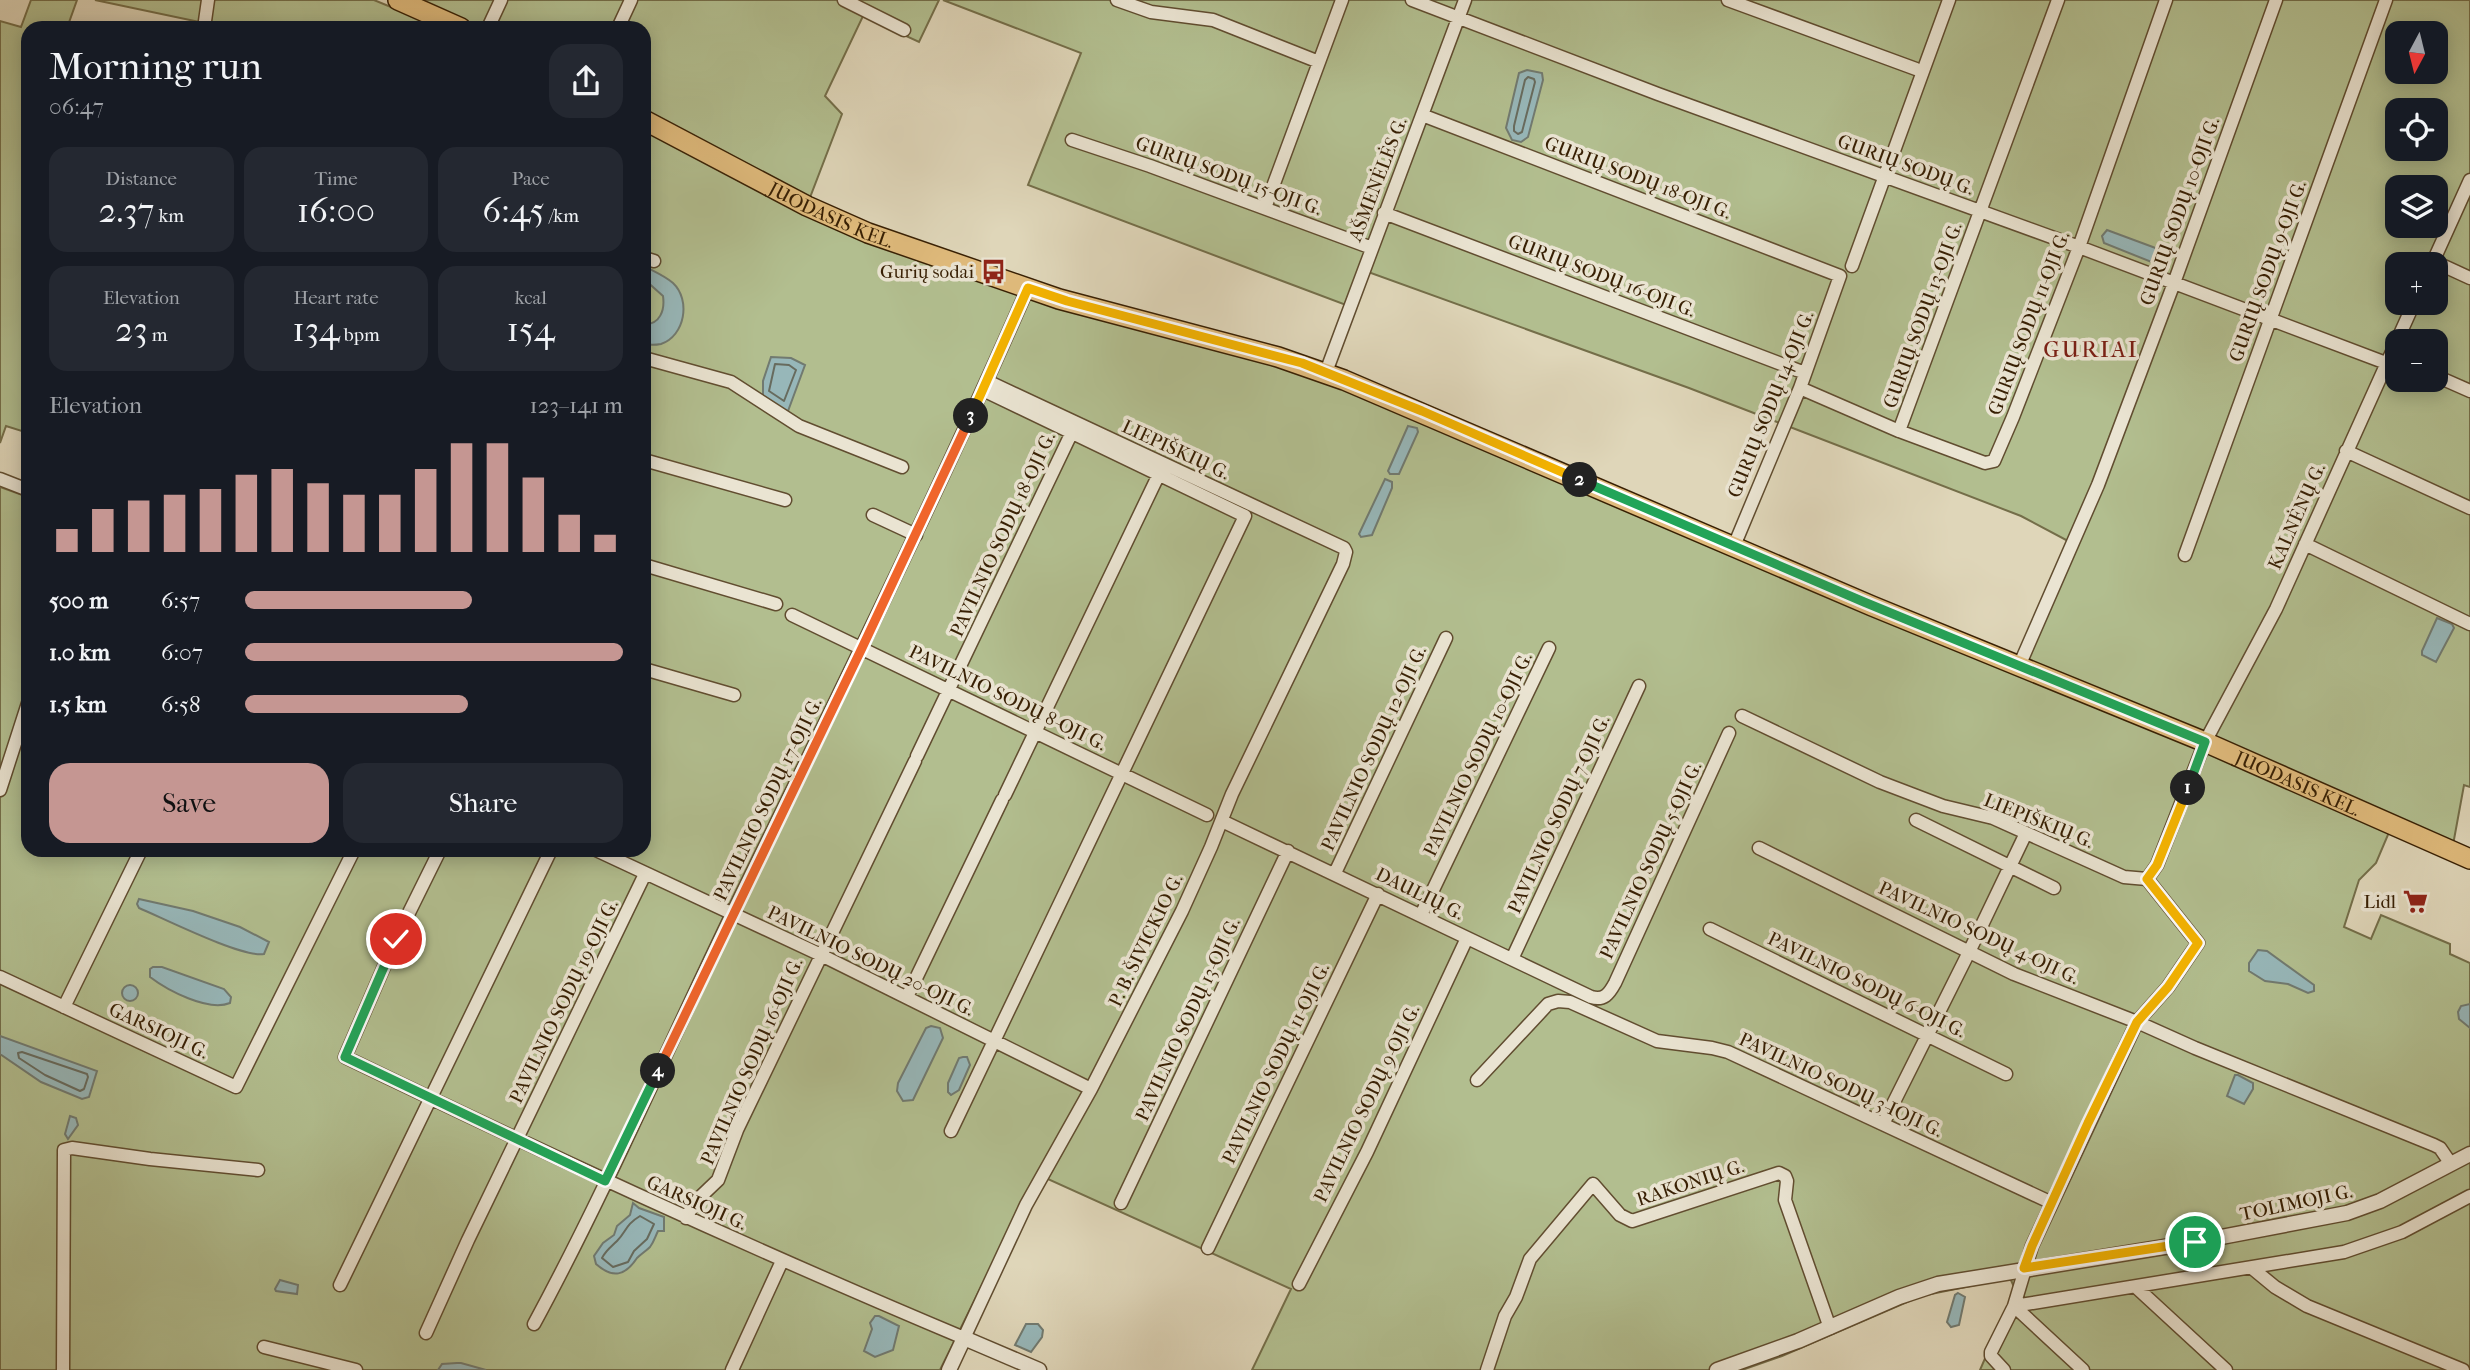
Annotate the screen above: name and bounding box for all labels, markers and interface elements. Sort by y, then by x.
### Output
north arrow [2385,21,2448,84]
map controls [2385,21,2448,392]
text: Morning run [49,44,262,89]
button: share [549,44,623,118]
text: 06:47 [49,93,104,120]
button: locate [2385,98,2448,161]
street label: AŠMENĖLĖS G. [1343,114,1412,245]
street label: GURIŲ SODŲ 10-OJI G. [2136,114,2224,308]
street label: GURIŲ SODŲ G. [1835,130,1977,200]
street label: GURIŲ SODŲ 15-OJI G. [1133,132,1325,220]
street label: GURIŲ SODŲ 18-OJI G. [1541,132,1734,224]
text: Distance [106,168,177,190]
text: Time [314,168,358,190]
text: Pace [512,168,550,190]
button: layers [2385,175,2448,238]
street label: JUODASIS KEL. [763,177,896,253]
street label: GURIŲ SODŲ 9-OJI G. [2225,178,2311,365]
text: 2.37 [99,190,154,231]
text: 16:00 [297,190,375,231]
text: 6:45 [482,190,545,231]
text: km [154,205,184,227]
text: /km [545,205,579,227]
street label: GURIŲ SODŲ 13-OJI G. [1879,219,1967,411]
street label: GURIŲ SODŲ 11-OJI G. [1984,228,2074,418]
street label: GURIŲ SODŲ 16-OJI G. [1505,230,1698,322]
button: + [2385,252,2448,315]
bus stop icon: Gurių sodai [980,257,1008,285]
place label: Gurių sodai [880,261,974,283]
text: Elevation [103,287,180,309]
text: Heart rate [293,287,379,309]
text: kcal [515,287,547,309]
street label: GURIŲ SODŲ 14-OJI G. [1723,308,1818,501]
text: 23 [115,309,148,350]
text: 134 [292,309,340,350]
text: 154 [507,309,555,350]
text: m [148,324,167,346]
text: bpm [340,324,380,346]
button: − [2385,329,2448,392]
district label: GURIAI [2043,336,2139,363]
text: Elevation [49,392,142,419]
text: 123–141 m [529,392,623,419]
pin: 3 [954,398,988,434]
text: 3 [967,404,974,426]
street label: LIEPIŠKIŲ G. [1118,414,1233,484]
street label: PAVILNIO SODŲ 18-OJI G. [946,429,1060,640]
street label: KALNĖNŲ G. [2264,460,2330,573]
pin: 2 [1562,462,1598,498]
text: 2 [1575,468,1584,490]
text: 500 m [49,587,108,614]
text: 6:57 [161,587,200,614]
text: 1.0 km [49,639,110,666]
text: 6:07 [161,639,203,666]
street label: PAVILNIO SODŲ 8-OJI G. [905,641,1110,755]
street label: PAVILNIO SODŲ 12-OJI G. [1317,642,1431,854]
street label: PAVILNIO SODŲ 10-OJI G. [1419,649,1537,860]
text: 1.5 km [49,691,107,718]
text: 6:58 [161,691,201,718]
street label: PAVILNIO SODŲ 17-OJI G. [709,694,827,905]
street label: PAVILNIO SODŲ 7-OJI G. [1503,712,1615,917]
street label: JUODASIS KEL. [2230,746,2363,821]
street label: PAVILNIO SODŲ 5-OJI G. [1595,758,1706,963]
button: Save [49,763,329,843]
button: Share [343,763,623,843]
pin: 1 [2170,770,2206,806]
text: 1 [2184,776,2191,798]
street label: LIEPIŠKIŲ G. [1981,788,2097,853]
street label: DAULIŲ G. [1372,863,1467,925]
street label: P. B. ŠIVICKIO G. [1103,870,1188,1010]
street label: PAVILNIO SODŲ 4-OJI G. [1875,877,2082,989]
supermarket icon: Lidl [2402,887,2430,915]
place label: Lidl [2363,891,2396,913]
street label: PAVILNIO SODŲ 19-OJI G. [505,896,623,1107]
street label: PAVILNIO SODŲ 20-OJI G. [764,901,978,1021]
pin [366,909,426,969]
street label: PAVILNIO SODŲ 13-OJI G. [1131,914,1245,1125]
icon: check [377,920,415,958]
street label: PAVILNIO SODŲ 6-OJI G. [1764,927,1969,1042]
street label: PAVILNIO SODŲ 16-OJI G. [696,955,808,1168]
street label: PAVILNIO SODŲ 11-OJI G. [1218,959,1334,1167]
street label: GARSIOJI G. [105,998,212,1064]
street label: PAVILNIO SODŲ 9-OJI G. [1309,1001,1424,1206]
street label: PAVILNIO SODŲ 3-IOJI G. [1735,1028,1946,1142]
pin: 4 [640,1054,676,1088]
text: 4 [652,1059,663,1081]
street label: RAKONIŲ G. [1634,1155,1747,1211]
street label: GARSIOJI G. [643,1171,750,1235]
street label: TOLIMOJI G. [2238,1180,2354,1226]
pin [2165,1212,2225,1272]
icon: arrive [2176,1223,2214,1261]

